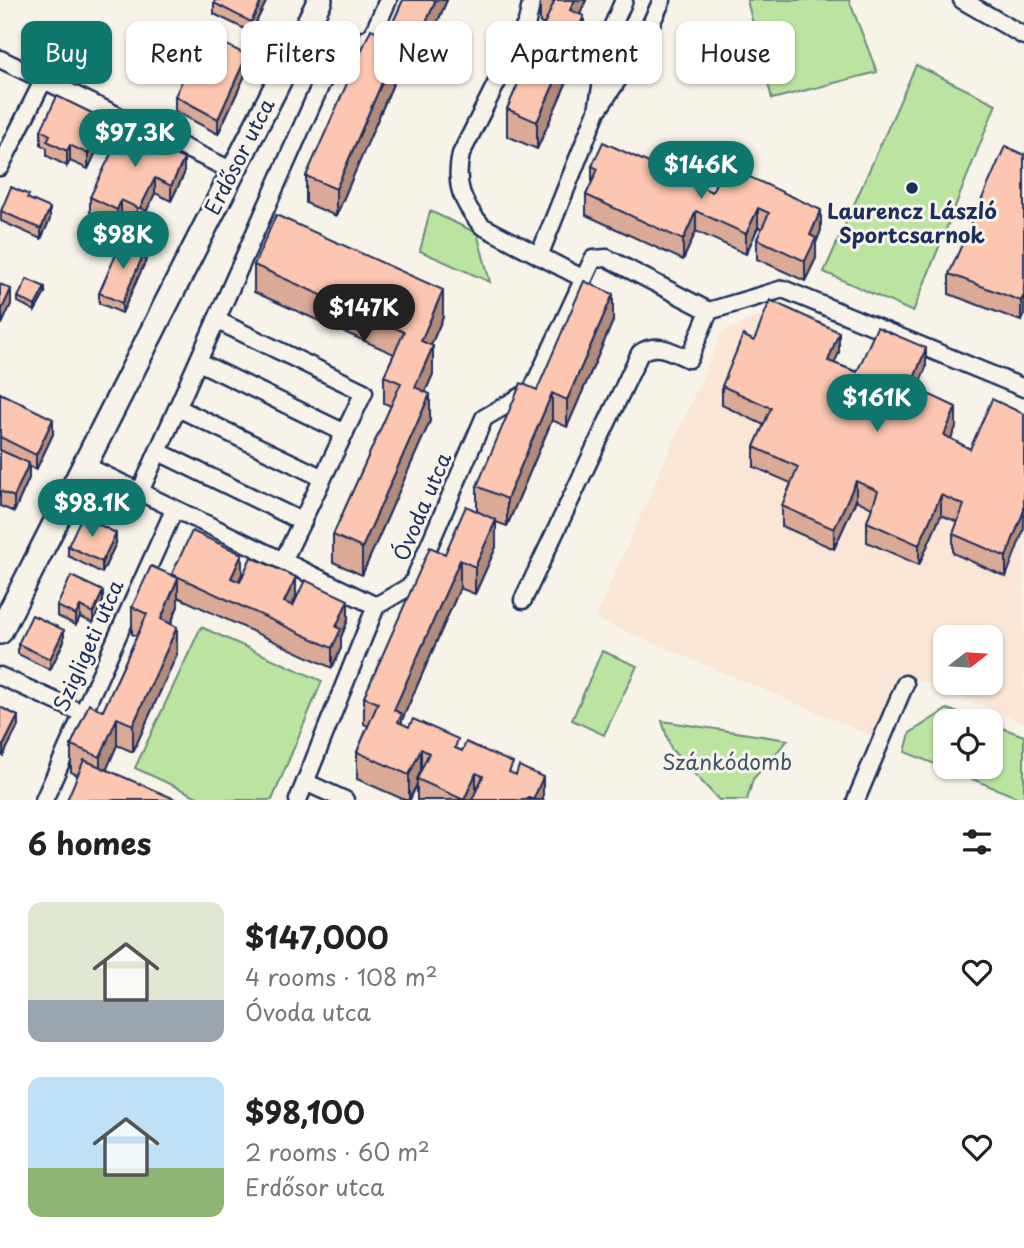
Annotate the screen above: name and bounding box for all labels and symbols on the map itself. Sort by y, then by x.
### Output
street label: Erdősor utca [195,92,281,220]
pin: $97.3K [78,110,192,169]
pin: $146K [652,142,750,201]
marker: Laurencz László Sportcsarnok [904,180,920,196]
place label: Laurencz László Sportcsarnok [827,194,997,250]
pin: $98K [82,212,164,271]
pin: $147K [315,284,413,344]
pin: $161K [828,374,926,434]
street label: Óvoda utca [384,447,458,565]
pin: $98.1K [35,480,149,539]
street label: Szigligeti utca [44,574,131,716]
north arrow [933,625,1003,695]
park label: Szánkódomb [662,745,792,777]

